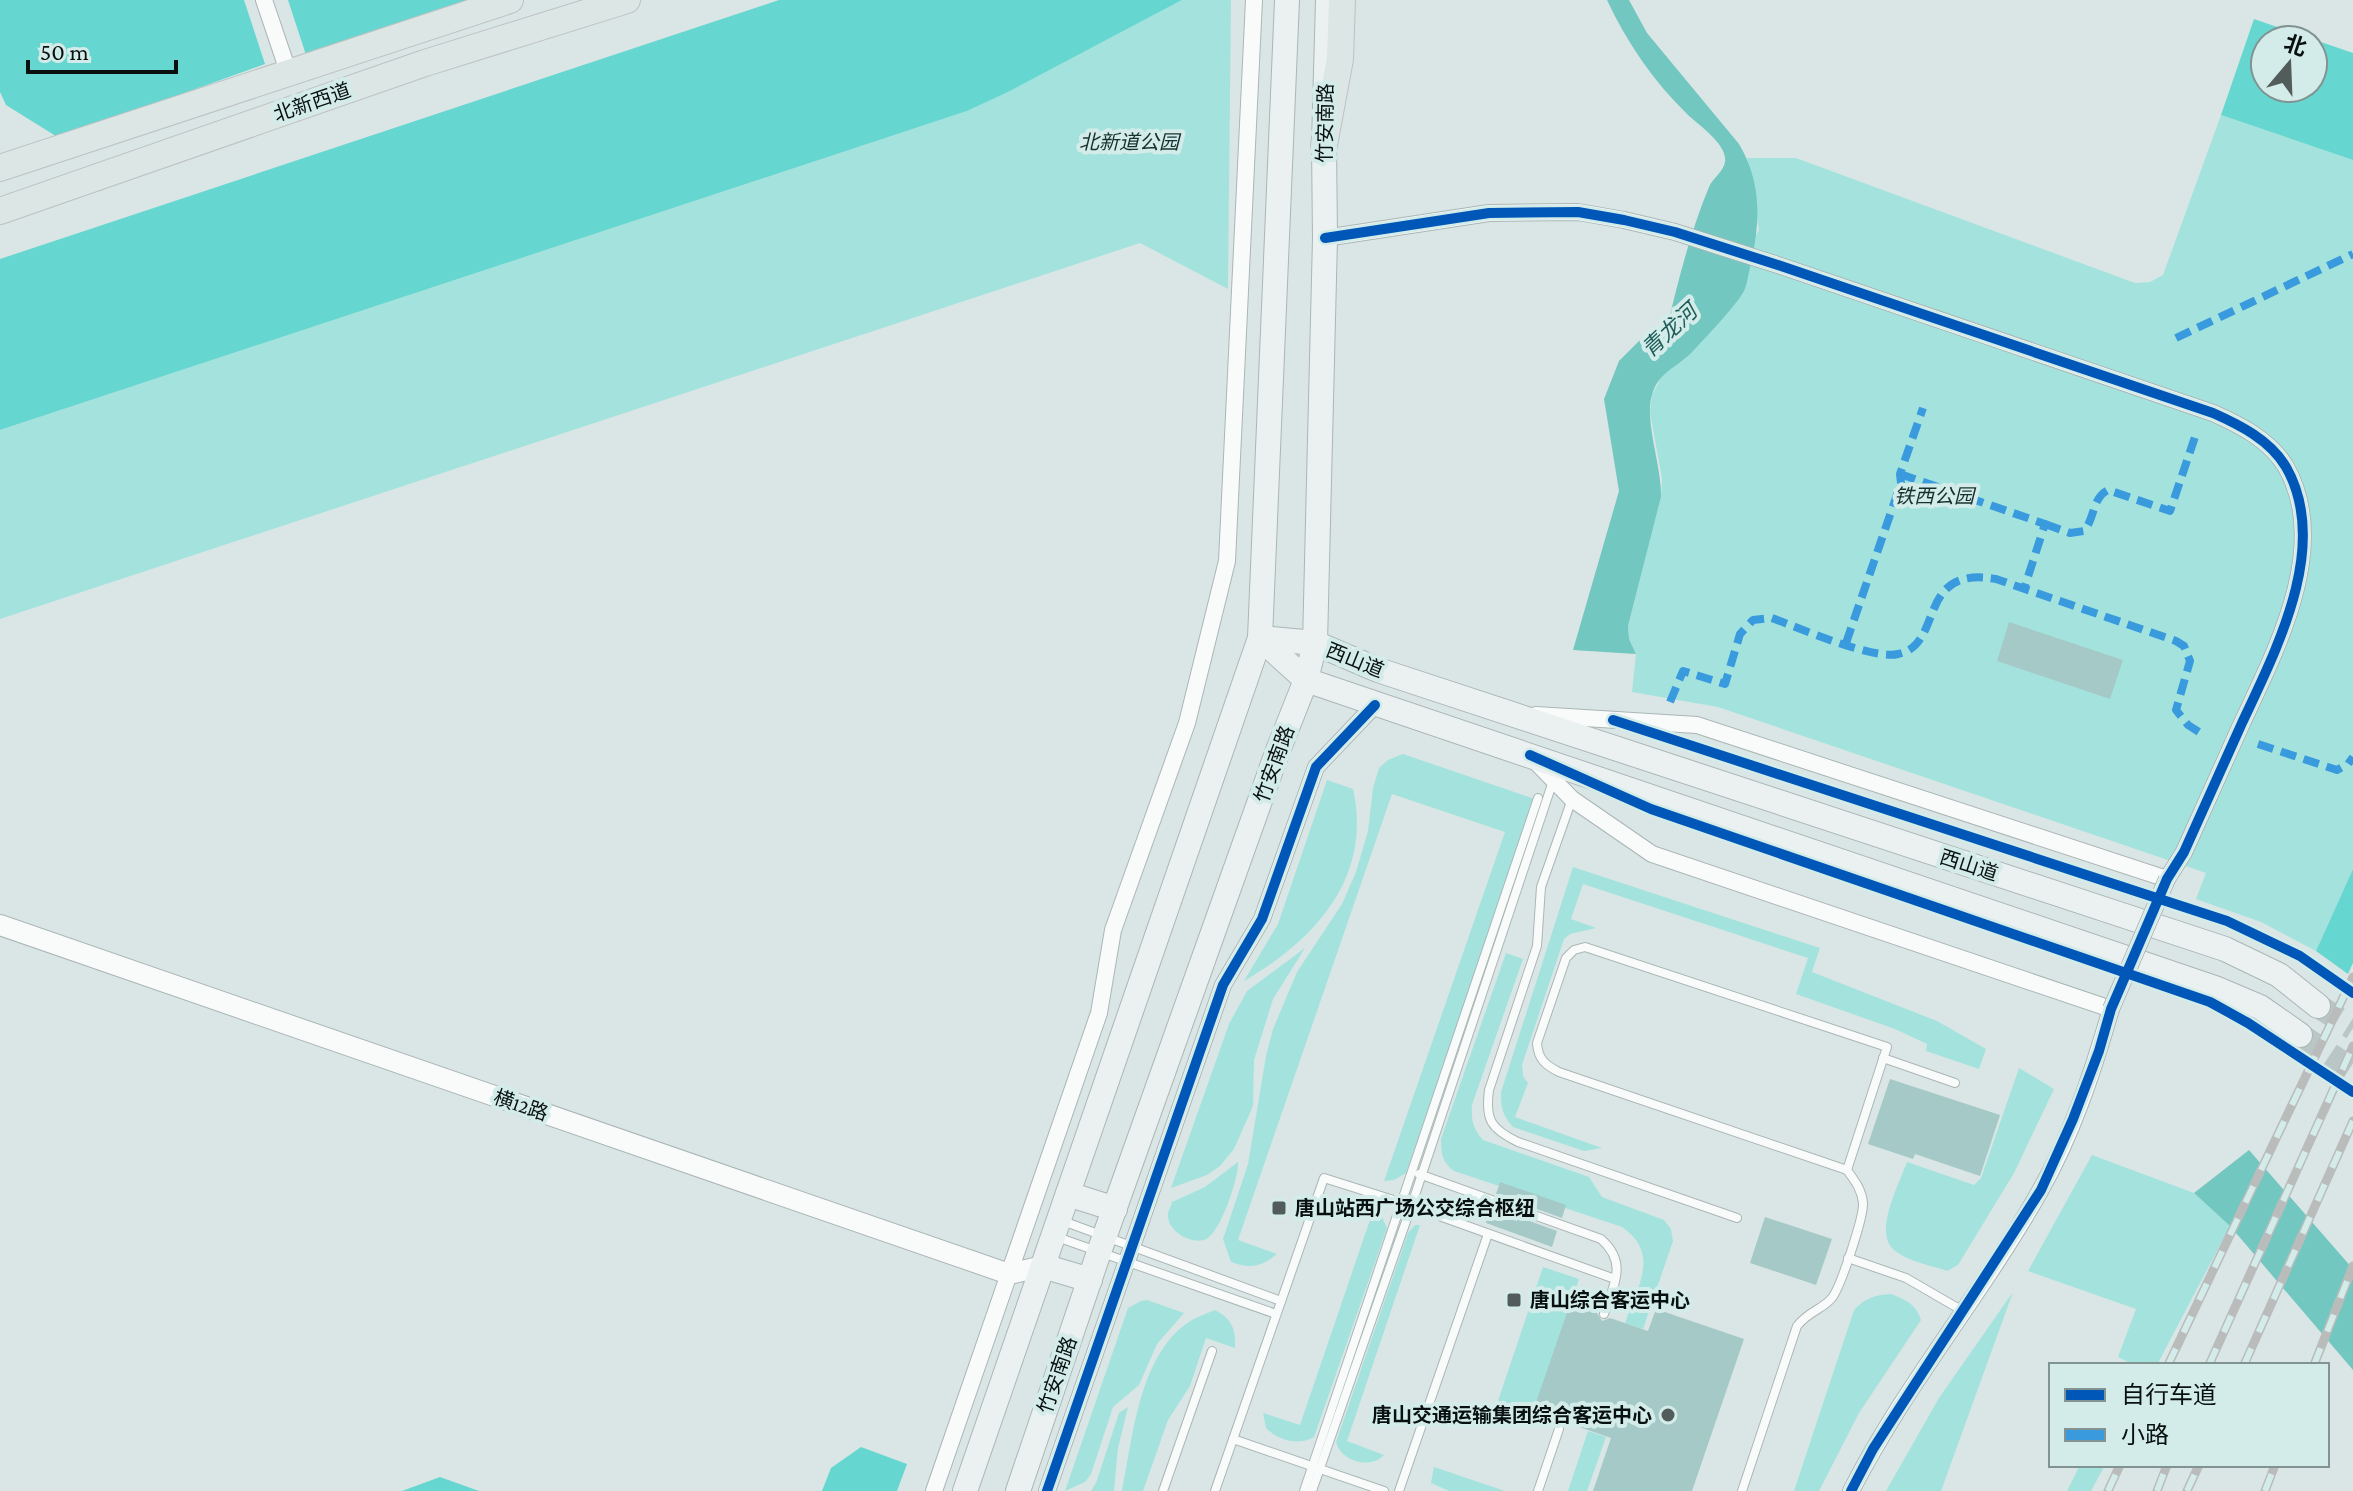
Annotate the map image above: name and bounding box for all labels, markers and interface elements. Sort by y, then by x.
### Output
scale bar [28,24,176,74]
north arrow [2249,24,2329,104]
text: 北 [2281,30,2310,61]
text: 50 m [40,38,89,65]
street label: 北新西道 [271,79,353,125]
street label: 竹安南路 [1313,83,1337,163]
park label: 北新道公园 [1079,131,1182,153]
water label: 青龙河 [1637,296,1705,362]
park label: 铁西公园 [1894,485,1977,507]
street label: 西山道 [1323,639,1387,681]
street label: 竹安南路 [1250,723,1298,805]
street label: 西山道 [1937,845,2001,885]
street label: 横12路 [491,1085,551,1125]
place label: 唐山站西广场公交综合枢纽 [1295,1197,1535,1219]
marker: 唐山站西广场公交综合枢纽 [1270,1199,1288,1217]
place label: 唐山综合客运中心 [1530,1289,1690,1311]
marker: 唐山综合客运中心 [1505,1291,1523,1309]
street label: 竹安南路 [1034,1334,1080,1416]
legend [2049,1363,2329,1467]
text: 自行车道 [2121,1381,2217,1408]
place label: 唐山交通运输集团综合客运中心 [1372,1404,1652,1426]
marker: 唐山交通运输集团综合客运中心 [1659,1406,1677,1424]
text: 小路 [2121,1421,2169,1448]

